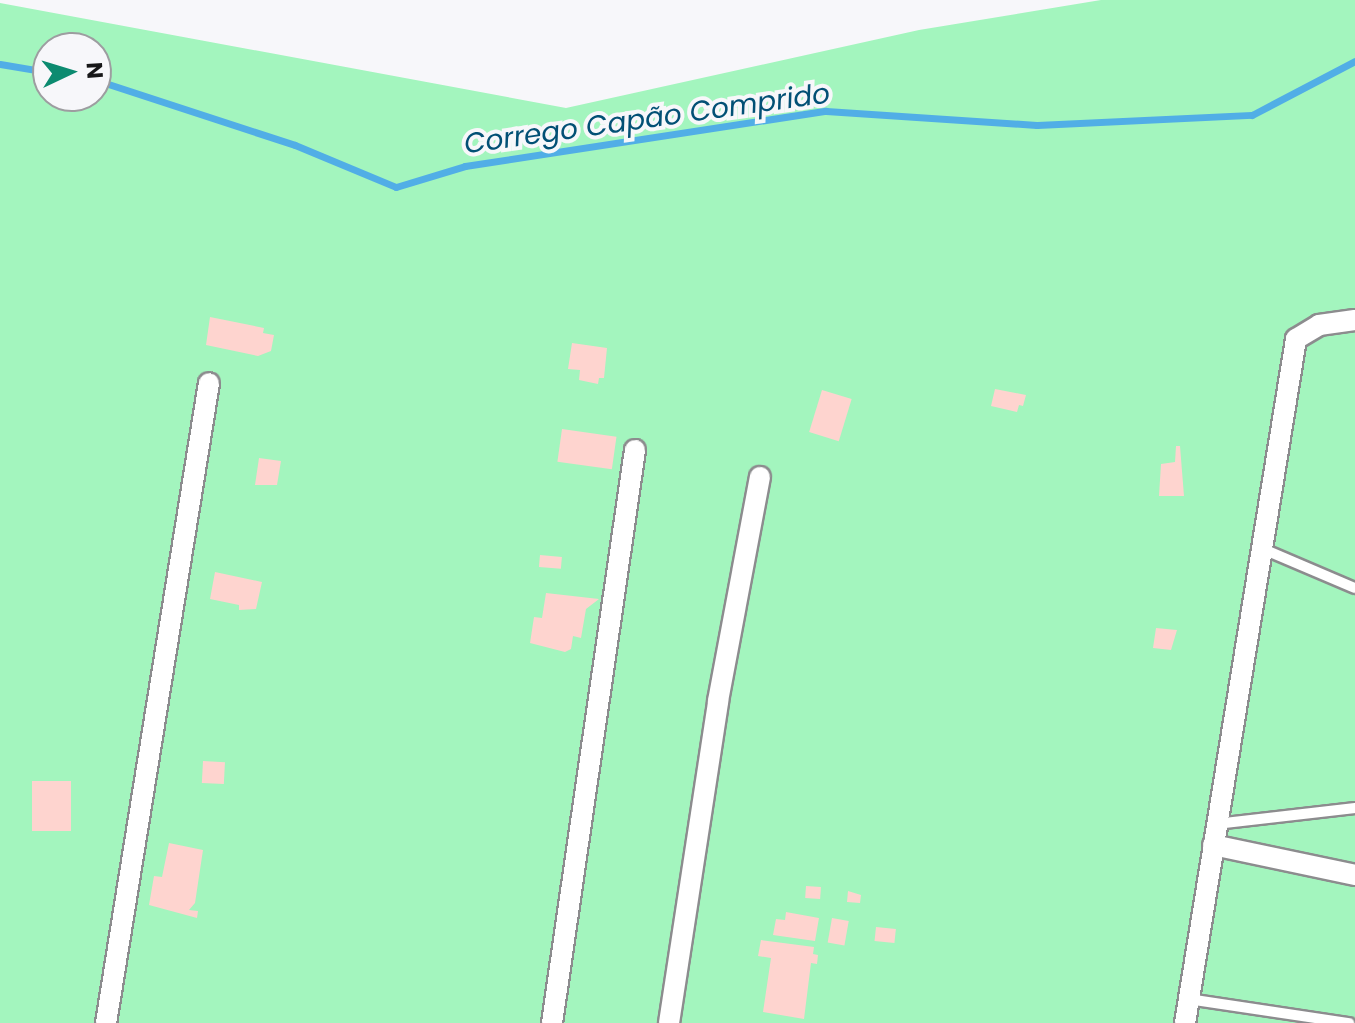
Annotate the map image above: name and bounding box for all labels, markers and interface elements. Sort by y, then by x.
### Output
north arrow [32,32,112,112]
text: N [78,61,110,80]
water label: Corrego Capão Comprido [462,77,832,161]

